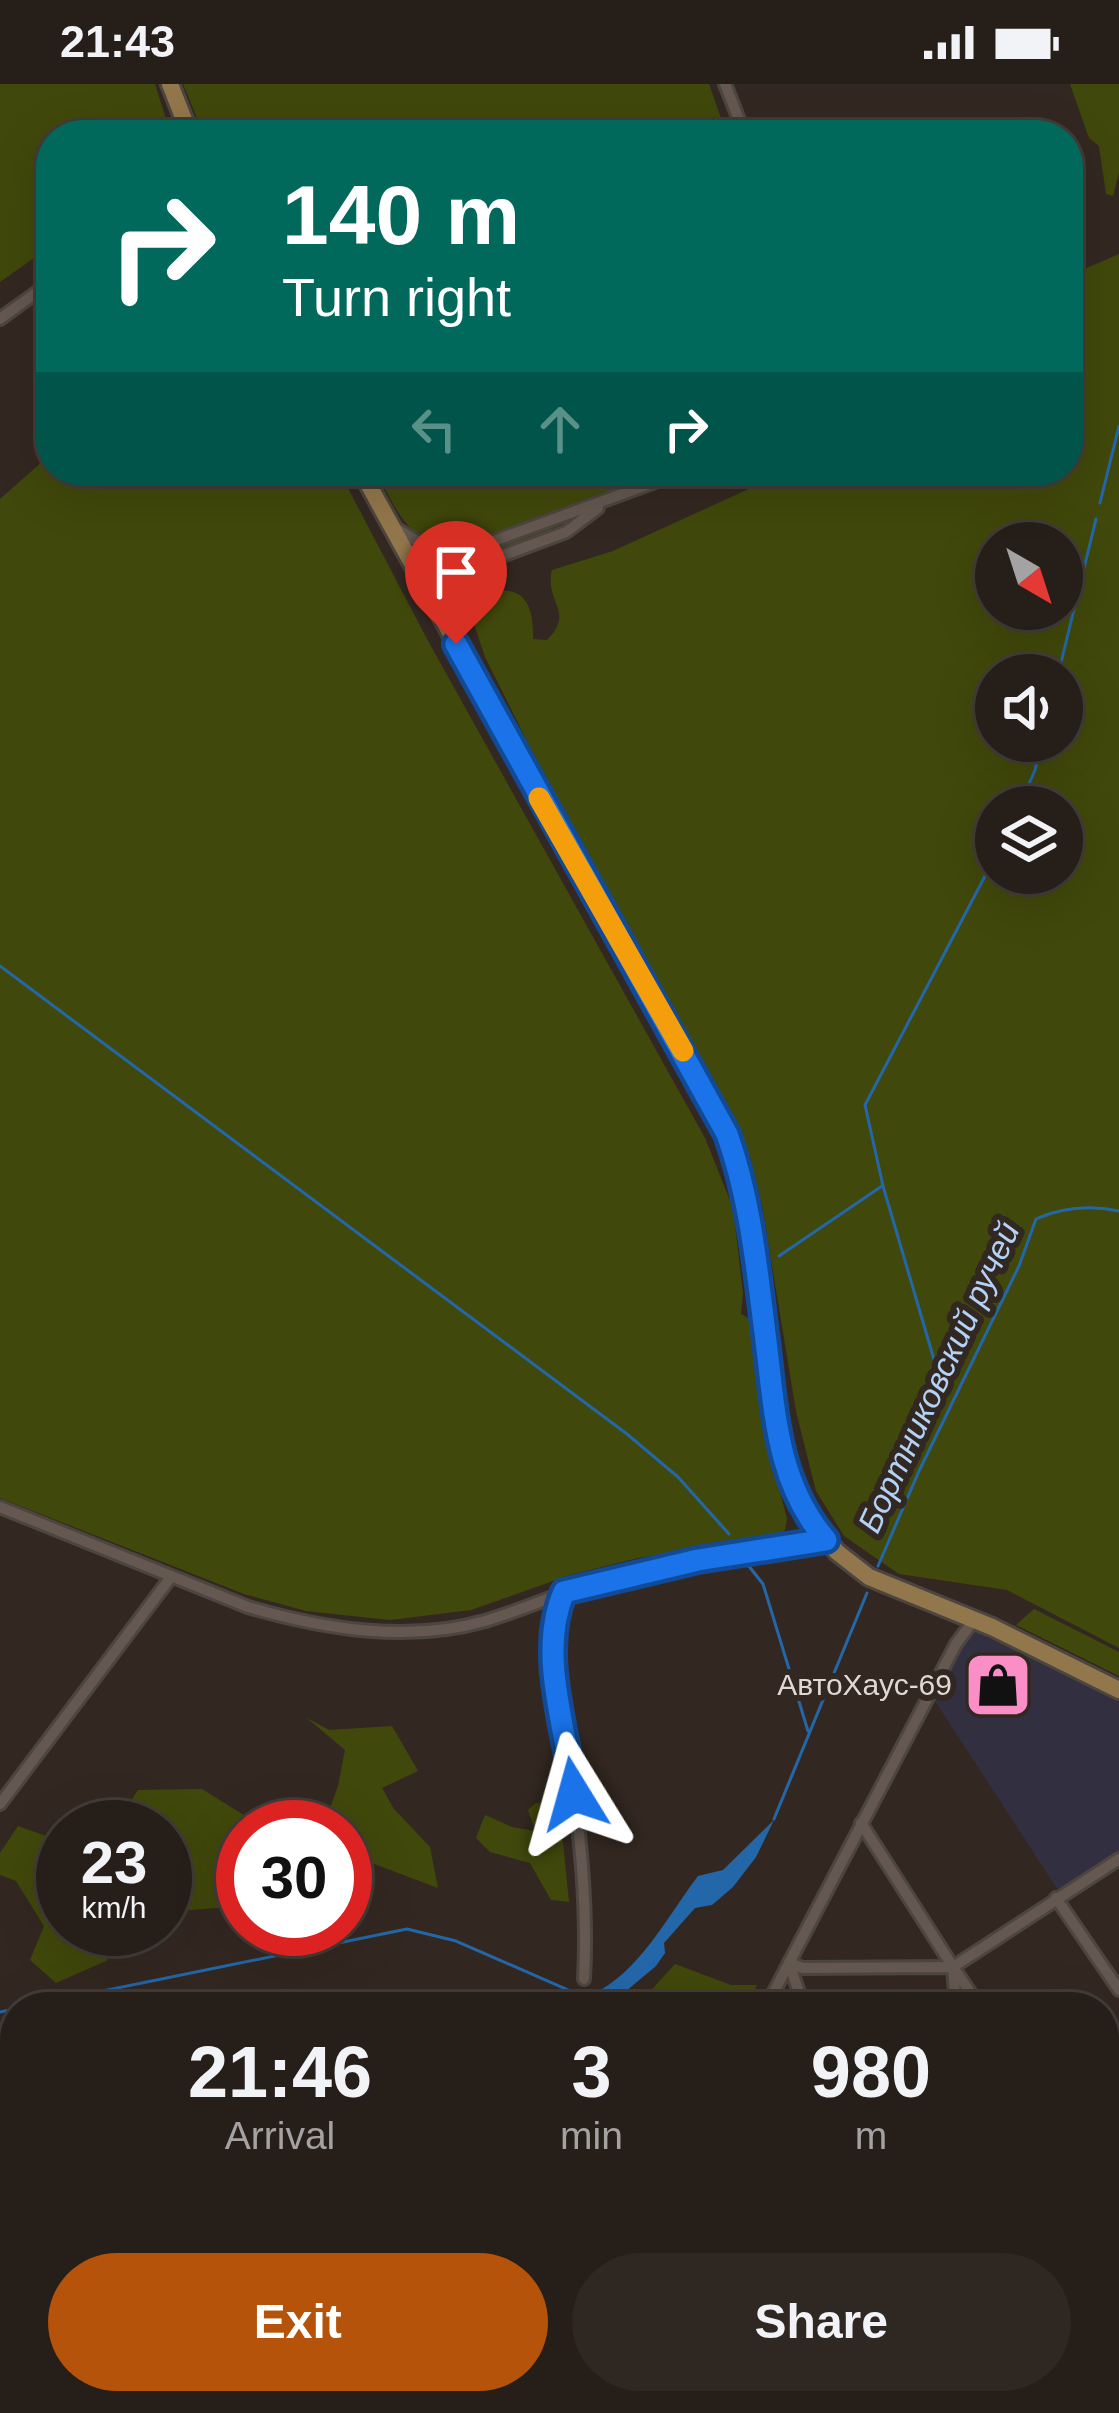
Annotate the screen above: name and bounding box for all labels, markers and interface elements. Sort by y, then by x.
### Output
text: 21:43 [60,16,175,67]
icon: right [84,168,240,324]
text: 140 m [282,168,520,262]
text: Turn right [282,267,511,327]
icon: left [401,396,467,462]
icon: ahead [527,396,593,462]
icon: right [653,396,719,462]
pin [405,521,507,644]
north arrow [975,522,1083,630]
map controls [975,522,1083,894]
icon: arrive [423,539,489,605]
button: sound [975,654,1083,762]
button: layers [975,786,1083,894]
water label: Бортниковский ручей [850,1216,1027,1538]
shop icon: АвтоХаус-69 [963,1650,1033,1720]
place label: АвтоХаус-69 [777,1668,952,1701]
position arrow [511,1731,637,1857]
speed limit sign: 30 [216,1800,372,1956]
text: 23 [81,1829,147,1896]
text: km/h [81,1891,147,1924]
text: 21:46 [188,2032,372,2112]
text: 3 [571,2032,612,2112]
text: 980 [811,2032,931,2112]
text: Arrival [225,2114,335,2157]
text: min [560,2114,623,2157]
text: m [855,2114,887,2157]
button: Exit [48,2253,548,2391]
button: Share [572,2253,1071,2391]

